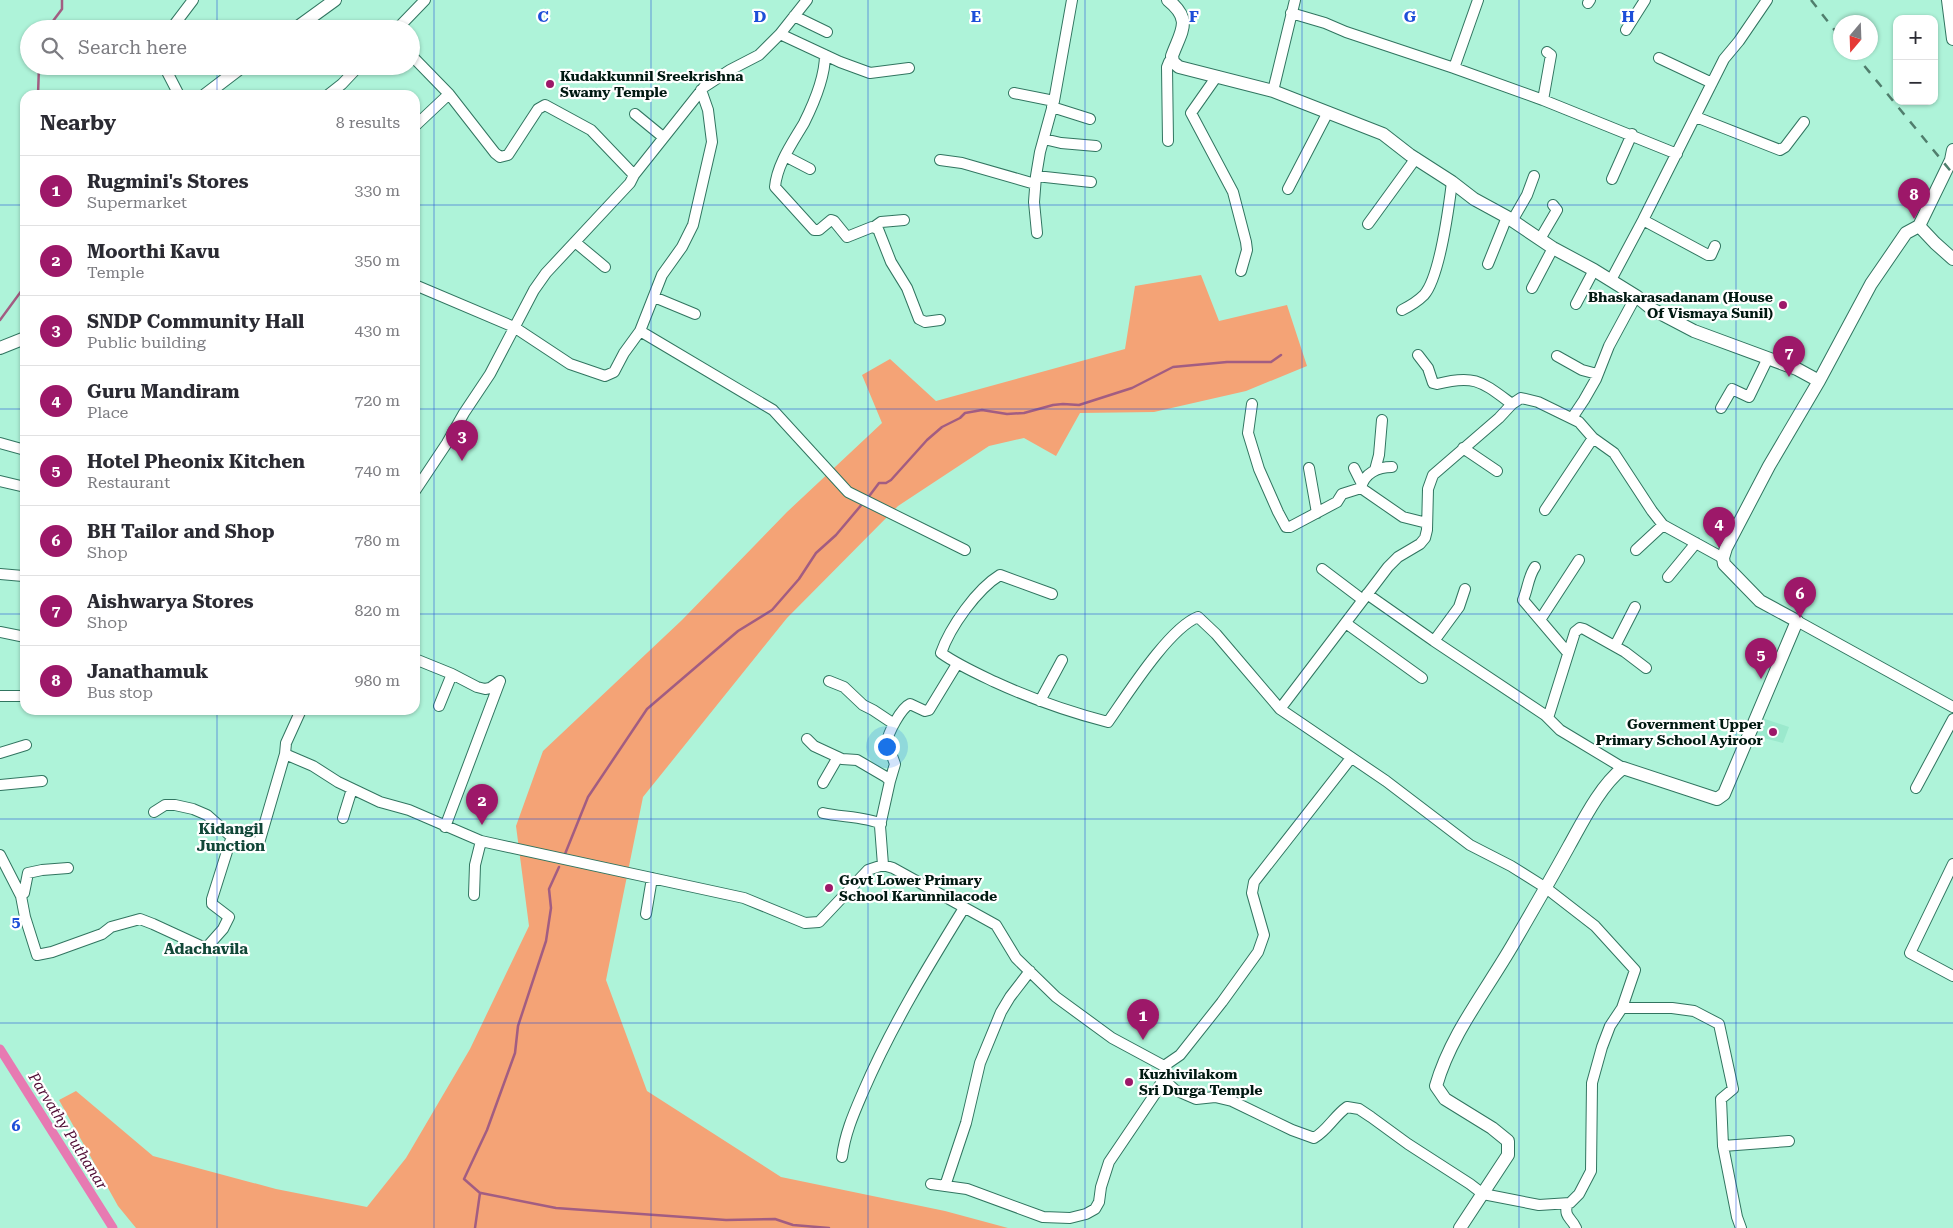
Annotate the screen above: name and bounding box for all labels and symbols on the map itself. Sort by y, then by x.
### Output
text: C [537,7,549,26]
text: D [754,7,767,26]
text: E [971,7,981,26]
text: F [1189,7,1199,26]
text: G [1404,7,1417,26]
text: H [1621,7,1635,26]
north arrow [1833,15,1878,60]
place label: Kudakkunnil Sreekrishna Swamy Temple [560,68,744,100]
marker: Kudakkunnil Sreekrishna Swamy Temple [544,78,556,90]
pin: 8 [1898,178,1930,219]
place label: Bhaskarasadanam (House Of Vismaya Sunil) [1588,289,1773,321]
marker: Bhaskarasadanam (House Of Vismaya Sunil) [1777,299,1789,311]
pin: 7 [1773,336,1805,377]
pin: 3 [446,420,478,461]
pin: 4 [1703,507,1735,548]
pin: 6 [1784,577,1816,618]
pin: 5 [1745,638,1777,679]
place label: Government Upper Primary School Ayiroor [1596,716,1764,748]
marker: Government Upper Primary School Ayiroor [1767,726,1779,738]
your location [874,734,900,760]
pin: 2 [466,784,498,825]
district label: Kidangil Junction [197,820,265,855]
place label: Govt Lower Primary School Karunnilacode [839,872,997,904]
marker: Govt Lower Primary School Karunnilacode [823,882,835,894]
text: 5 [12,912,21,931]
district label: Adachavila [164,940,248,958]
pin: 1 [1127,999,1159,1040]
place label: Kuzhivilakom Sri Durga Temple [1139,1066,1262,1098]
water label: Parvathy Puthanar [24,1068,112,1193]
marker: Kuzhivilakom Sri Durga Temple [1123,1076,1135,1088]
text: 6 [12,1116,21,1135]

